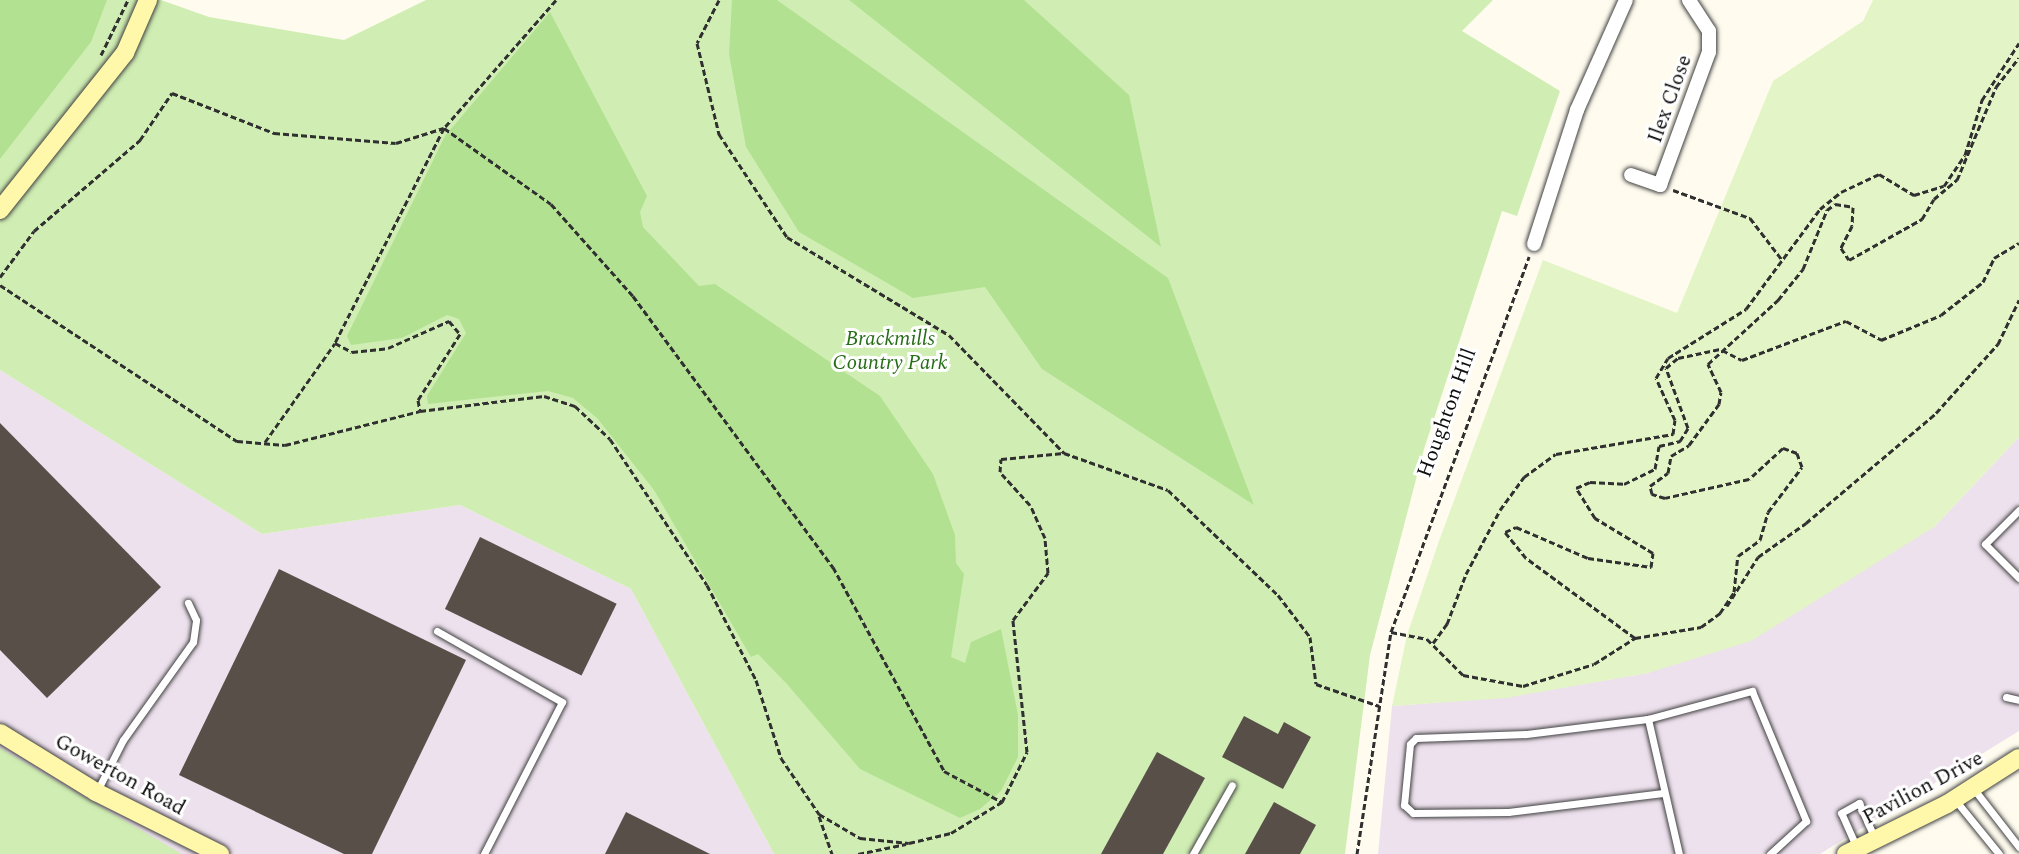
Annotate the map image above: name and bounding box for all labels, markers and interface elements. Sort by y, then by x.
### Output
street label: Ilex Close [1642,51,1698,147]
park label: Brackmills Country Park [833,326,947,376]
street label: Houghton Hill [1412,345,1482,481]
street label: Gowerton Road [50,729,190,821]
street label: Pavilion Drive [1858,746,1988,830]

